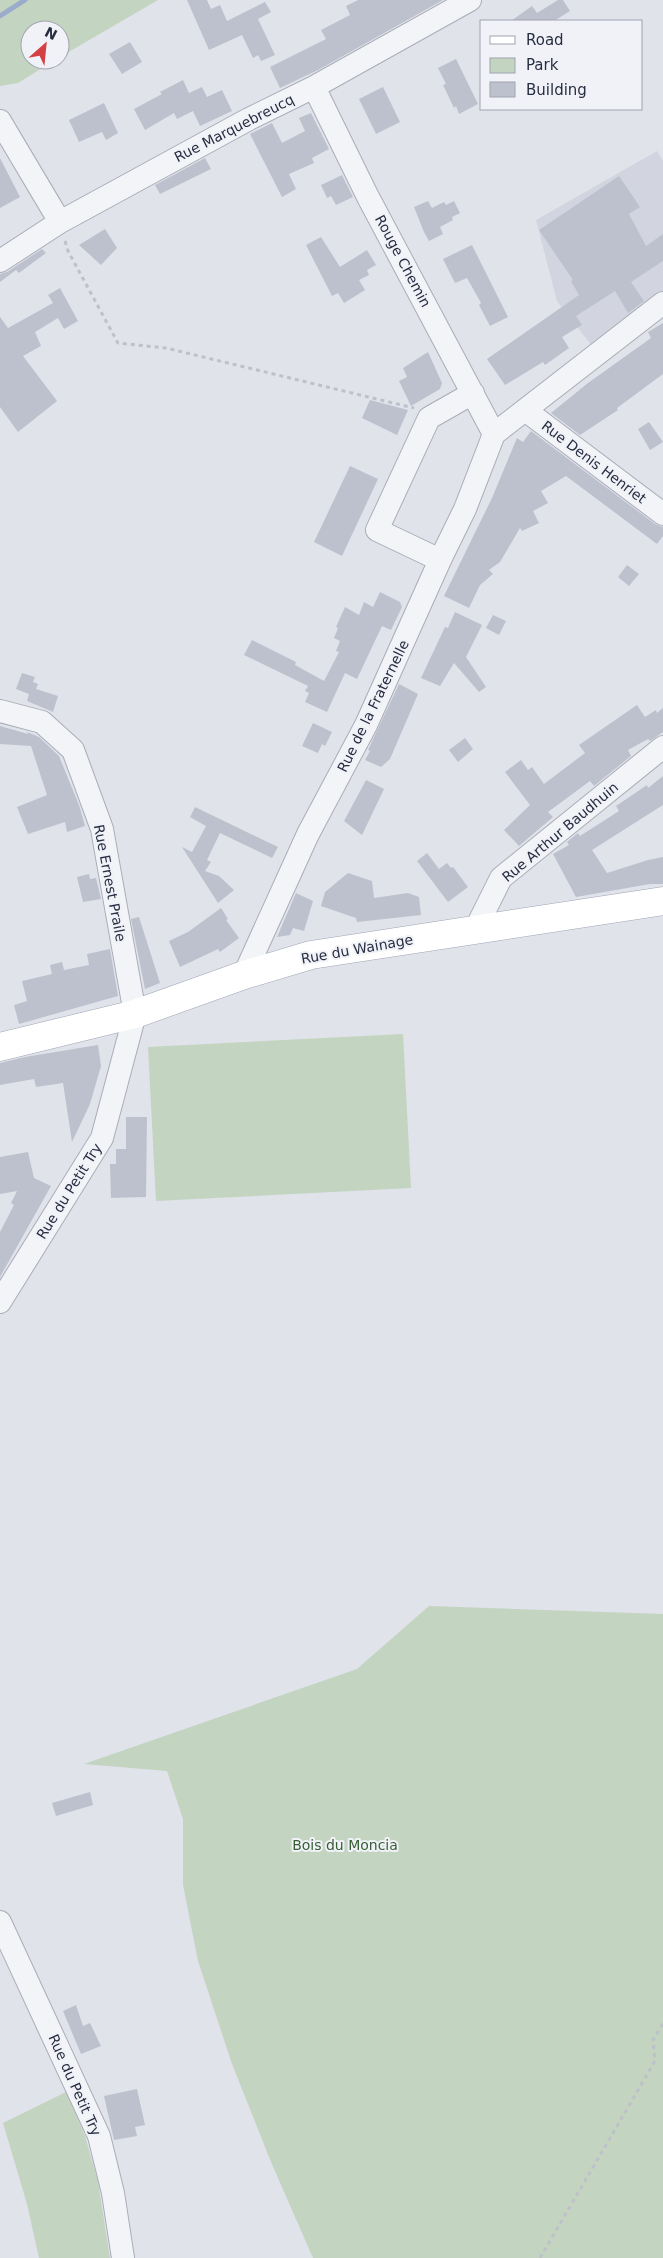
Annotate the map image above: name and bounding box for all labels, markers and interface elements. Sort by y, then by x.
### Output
north arrow [20,20,70,70]
legend [480,20,643,110]
text: N [42,24,60,43]
text: Road [526,31,564,49]
text: Park [526,56,559,74]
text: Building [526,81,587,99]
street label: Rue Marquebreucq [172,91,296,165]
street label: Rouge Chemin [372,212,434,310]
street label: Rue Denis Henriet [539,417,650,507]
street label: Rue de la Fraternelle [334,637,412,775]
street label: Rue Arthur Baudhuin [499,779,621,885]
street label: Rue Ernest Praile [91,823,129,943]
street label: Rue du Wainage [300,931,414,967]
street label: Rue du Petit Try [33,1140,105,1242]
park label: Bois du Moncia [292,1837,398,1853]
street label: Rue du Petit Try [45,2032,105,2138]

